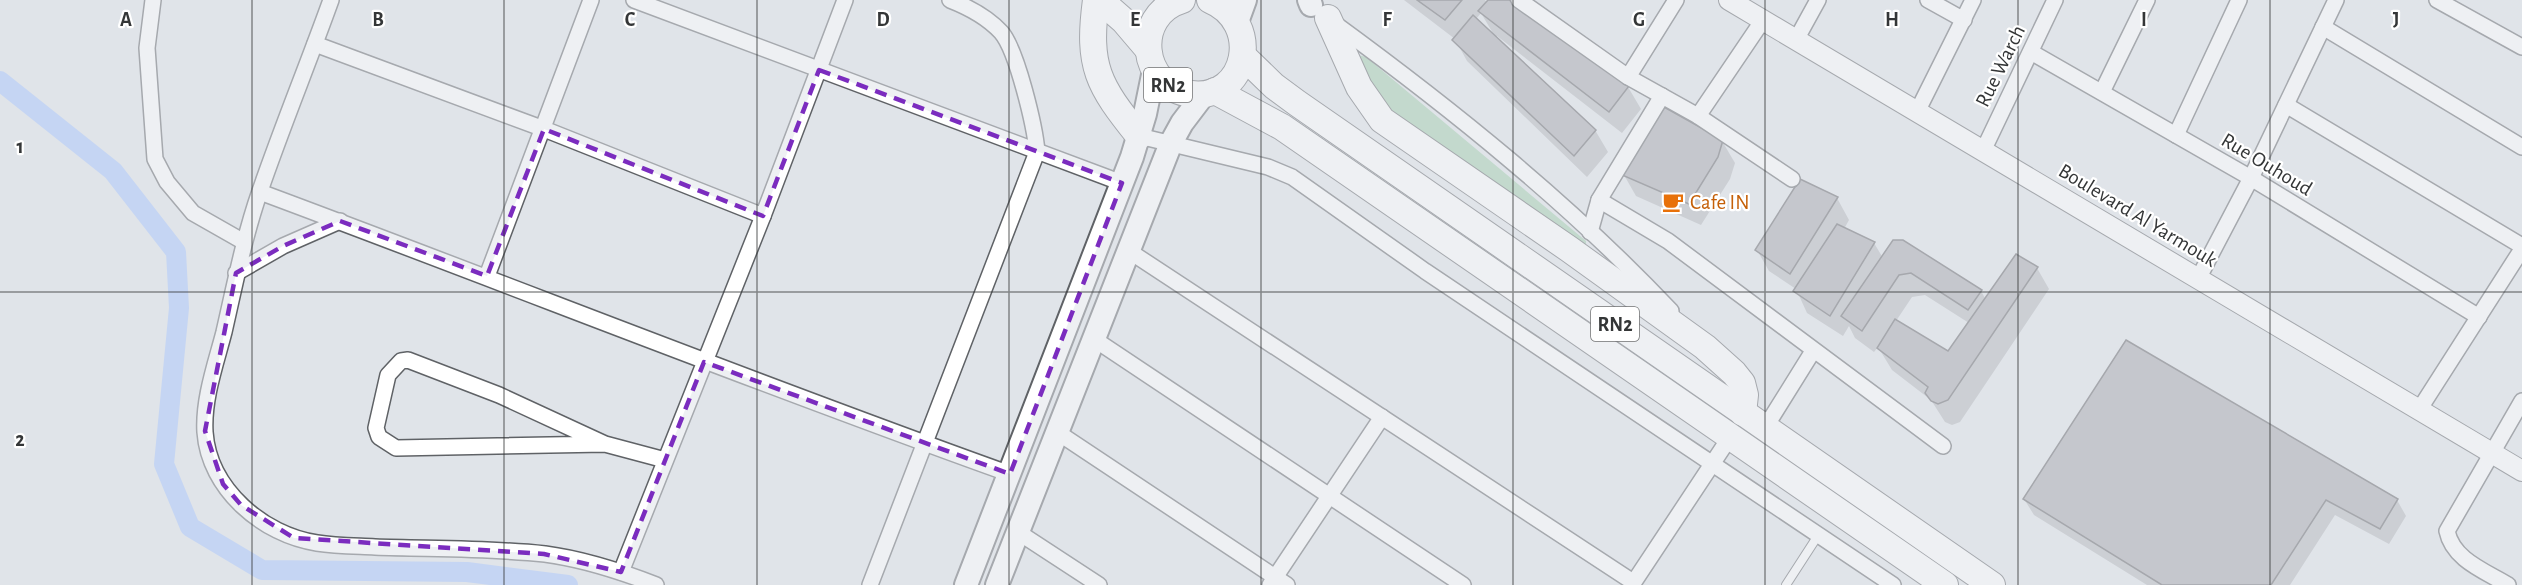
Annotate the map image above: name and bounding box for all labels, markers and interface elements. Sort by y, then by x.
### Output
text: A [120,10,132,30]
text: B [372,10,384,30]
text: C [625,10,636,30]
text: D [876,10,890,30]
text: E [1130,10,1140,30]
text: F [1382,10,1392,30]
text: G [1633,10,1645,30]
text: H [1885,10,1899,30]
text: I [2141,10,2147,30]
text: J [2393,10,2399,30]
street label: Rue Warch [1972,22,2029,110]
road number: RN2 [1144,68,1192,102]
street label: Rue Ouhoud [2218,129,2316,200]
text: 1 [16,137,24,157]
street label: Boulevard Al Yarmouk [2055,160,2221,271]
cafe icon: Cafe IN [1661,190,1685,214]
place label: Cafe IN [1690,192,1750,213]
road number: RN2 [1591,307,1639,341]
text: 2 [15,430,25,450]

